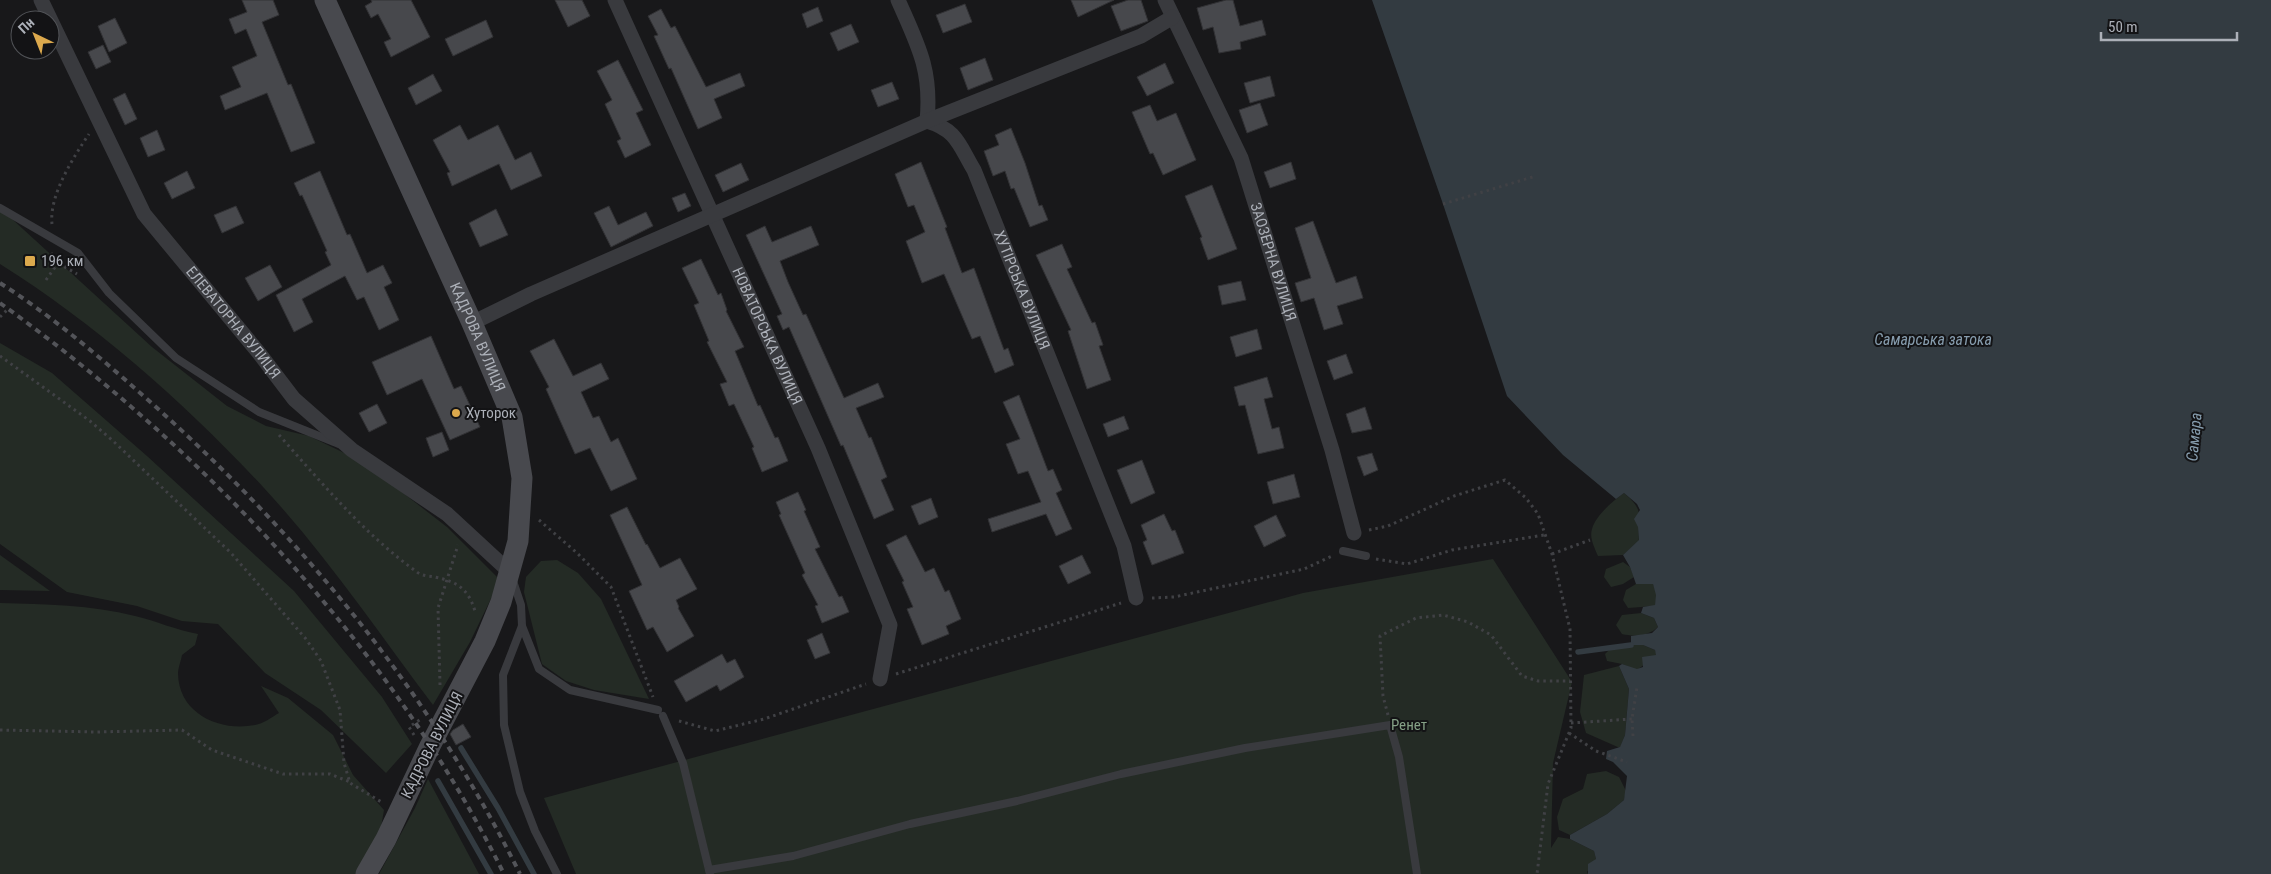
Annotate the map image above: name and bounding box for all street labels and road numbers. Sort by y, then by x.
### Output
street label: ЗАОЗЕРНА ВУЛИЦЯ [1246,200,1300,323]
street label: ХУТІРСЬКА ВУЛИЦЯ [990,228,1054,352]
street label: ЕЛЕВАТОРНА ВУЛИЦЯ [182,263,284,382]
street label: НОВАТОРСЬКА ВУЛИЦЯ [728,264,806,408]
street label: КАДРОВА ВУЛИЦЯ [446,280,509,394]
street label: КАДРОВА ВУЛИЦЯ [397,689,467,801]

